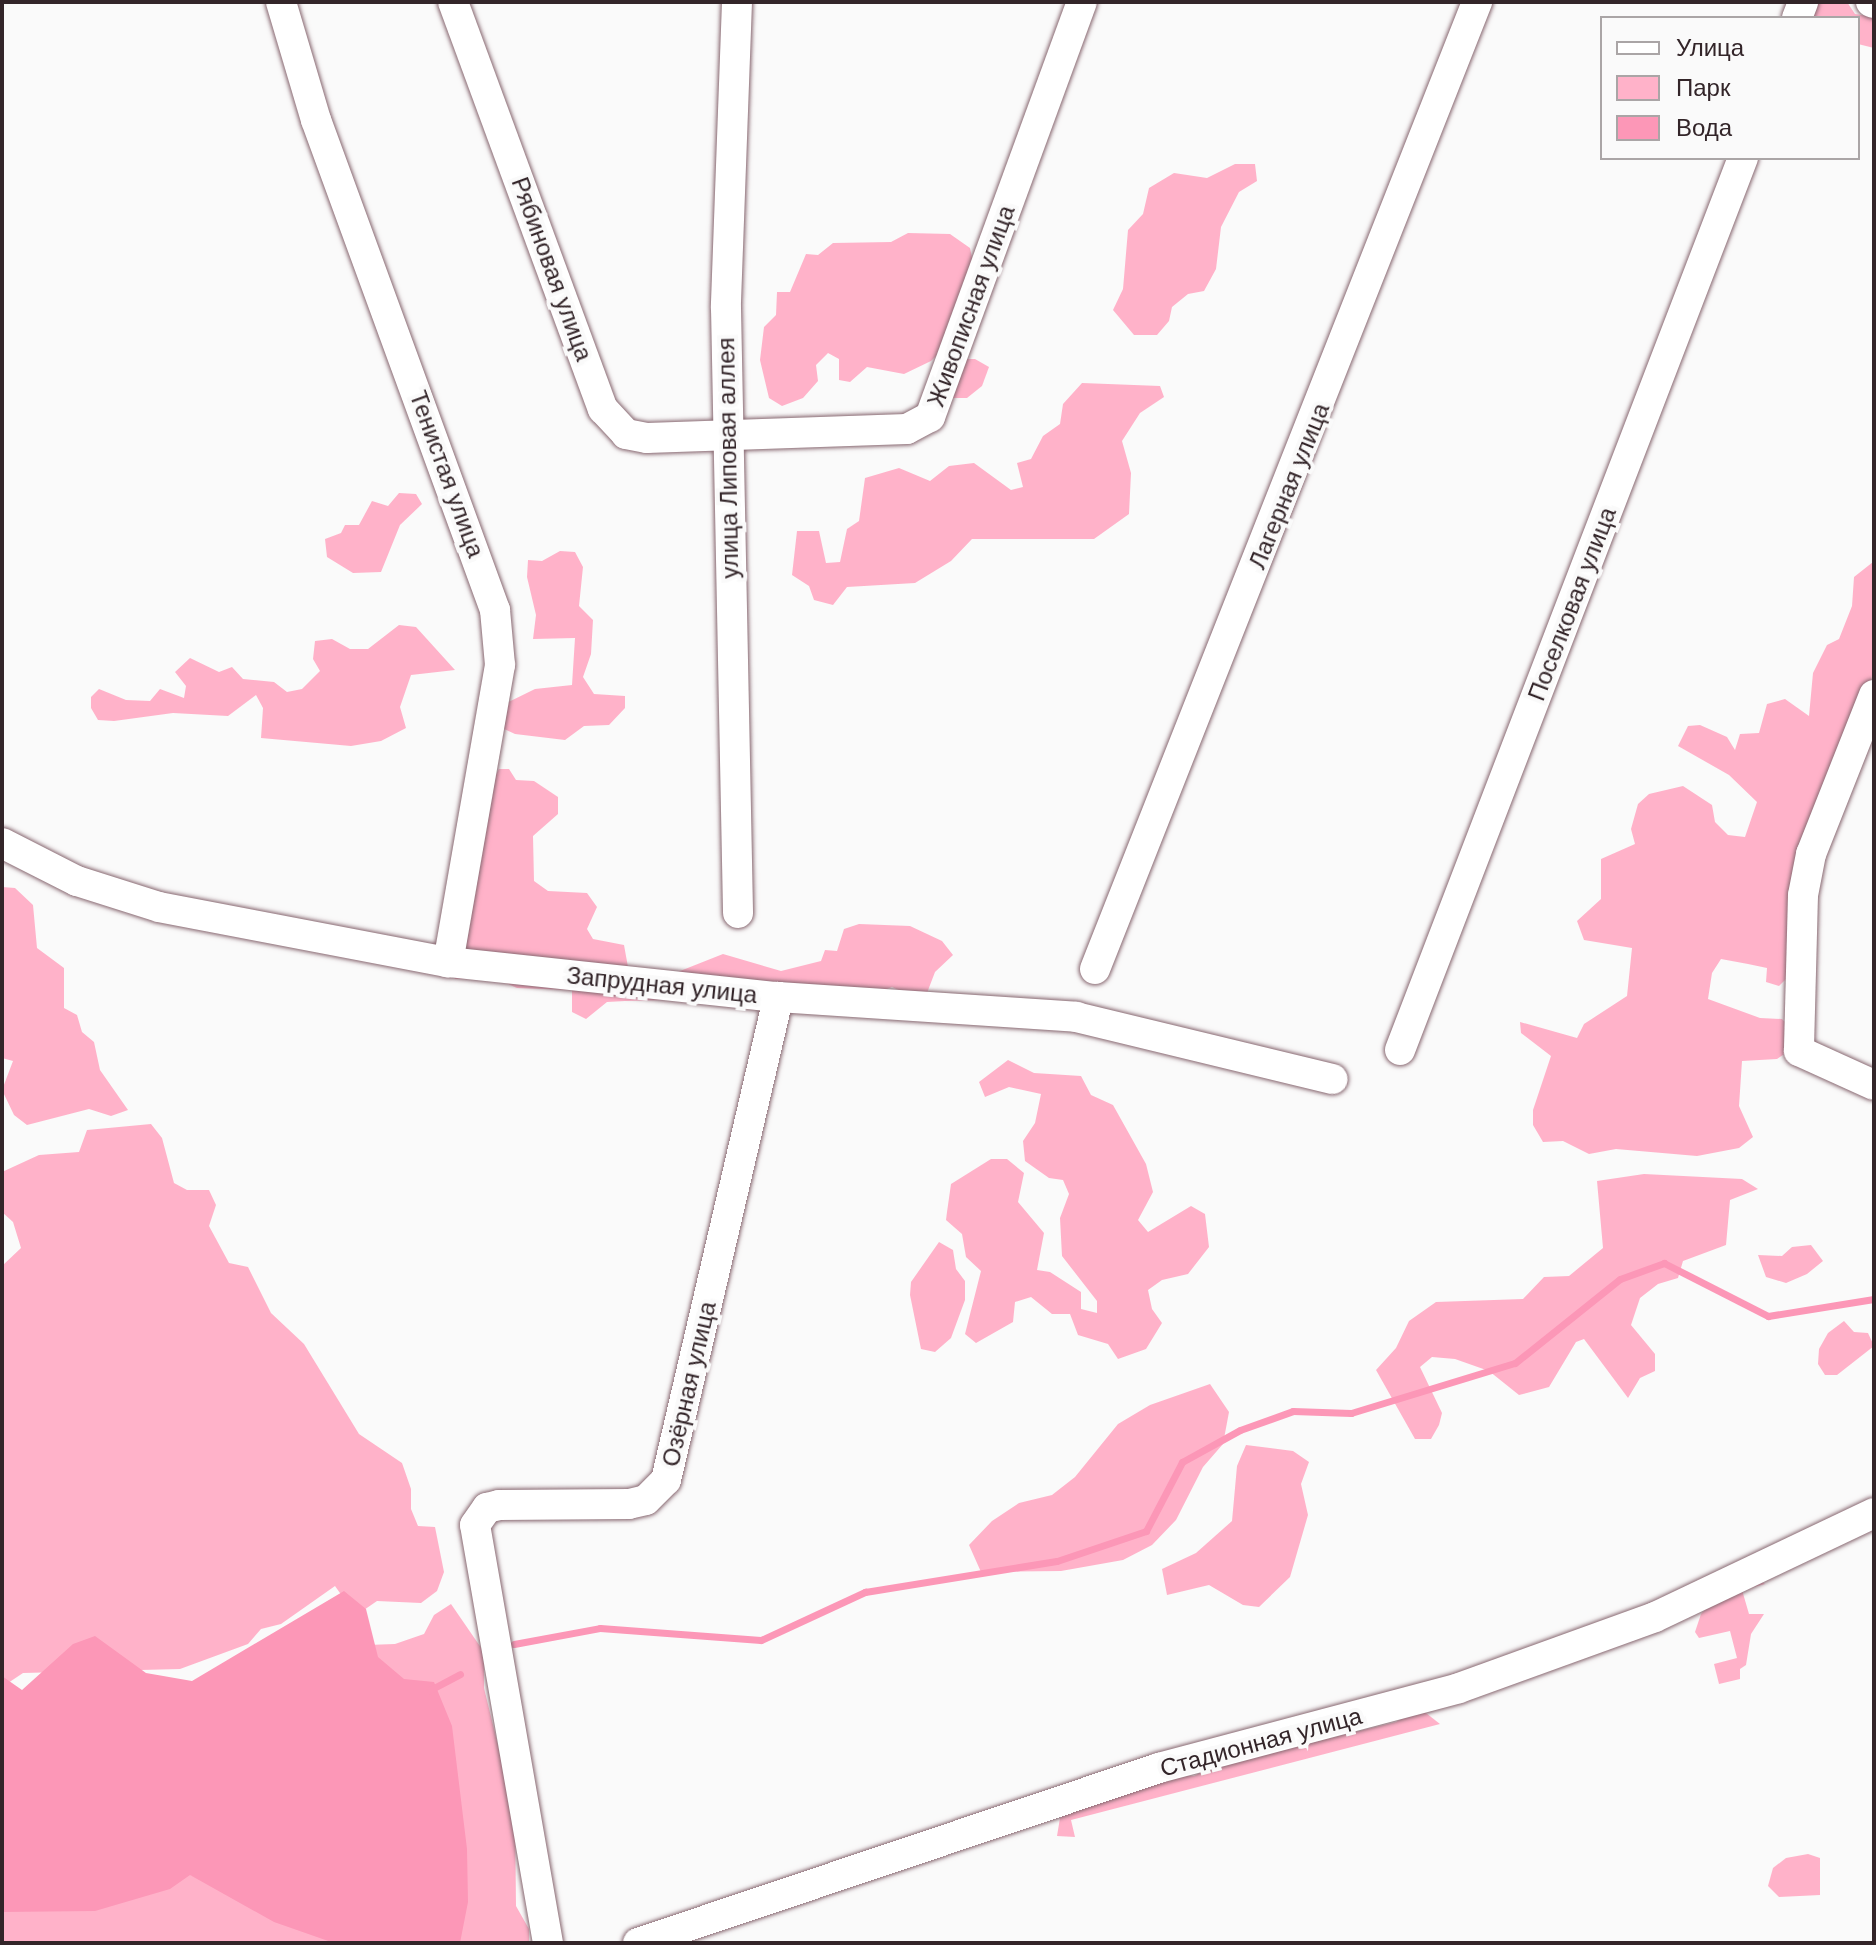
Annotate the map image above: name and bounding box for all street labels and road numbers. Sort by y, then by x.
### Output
street label: Рябиновая улица [505,173,599,365]
street label: Живописная улица [921,201,1021,411]
street label: улица Липовая аллея [711,337,745,579]
street label: Тенистая улица [404,387,490,561]
street label: Лагерная улица [1243,399,1335,573]
street label: Поселковая улица [1522,503,1622,705]
street label: Запрудная улица [565,961,759,1009]
street label: Озёрная улица [656,1299,722,1469]
street label: Стадионная улица [1157,1701,1365,1783]

